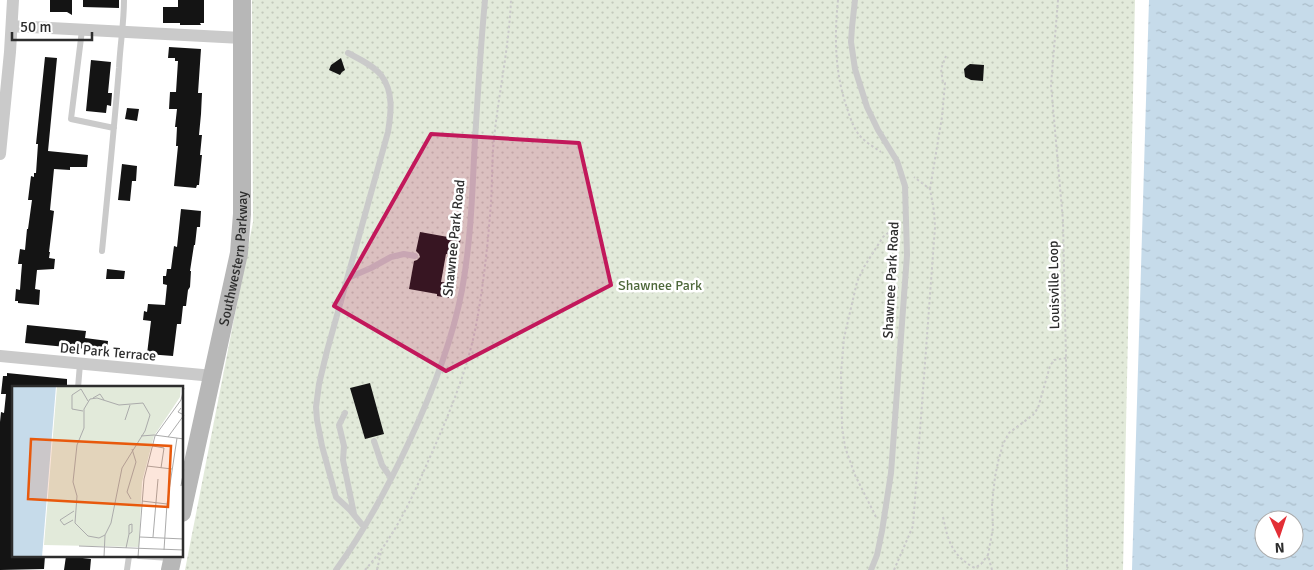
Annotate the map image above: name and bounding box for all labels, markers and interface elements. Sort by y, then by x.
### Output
scale bar [12,10,92,42]
text: 50 m [20,18,51,36]
street label: Shawnee Park Road [439,179,469,297]
street label: Southwestern Parkway [215,191,251,327]
street label: Shawnee Park Road [879,221,903,339]
street label: Louisville Loop [1045,241,1063,329]
park label: Shawnee Park [618,277,702,294]
street label: Del Park Terrace [59,339,157,365]
inset map [12,386,184,558]
north arrow [1254,510,1304,560]
text: N [1274,539,1285,556]

